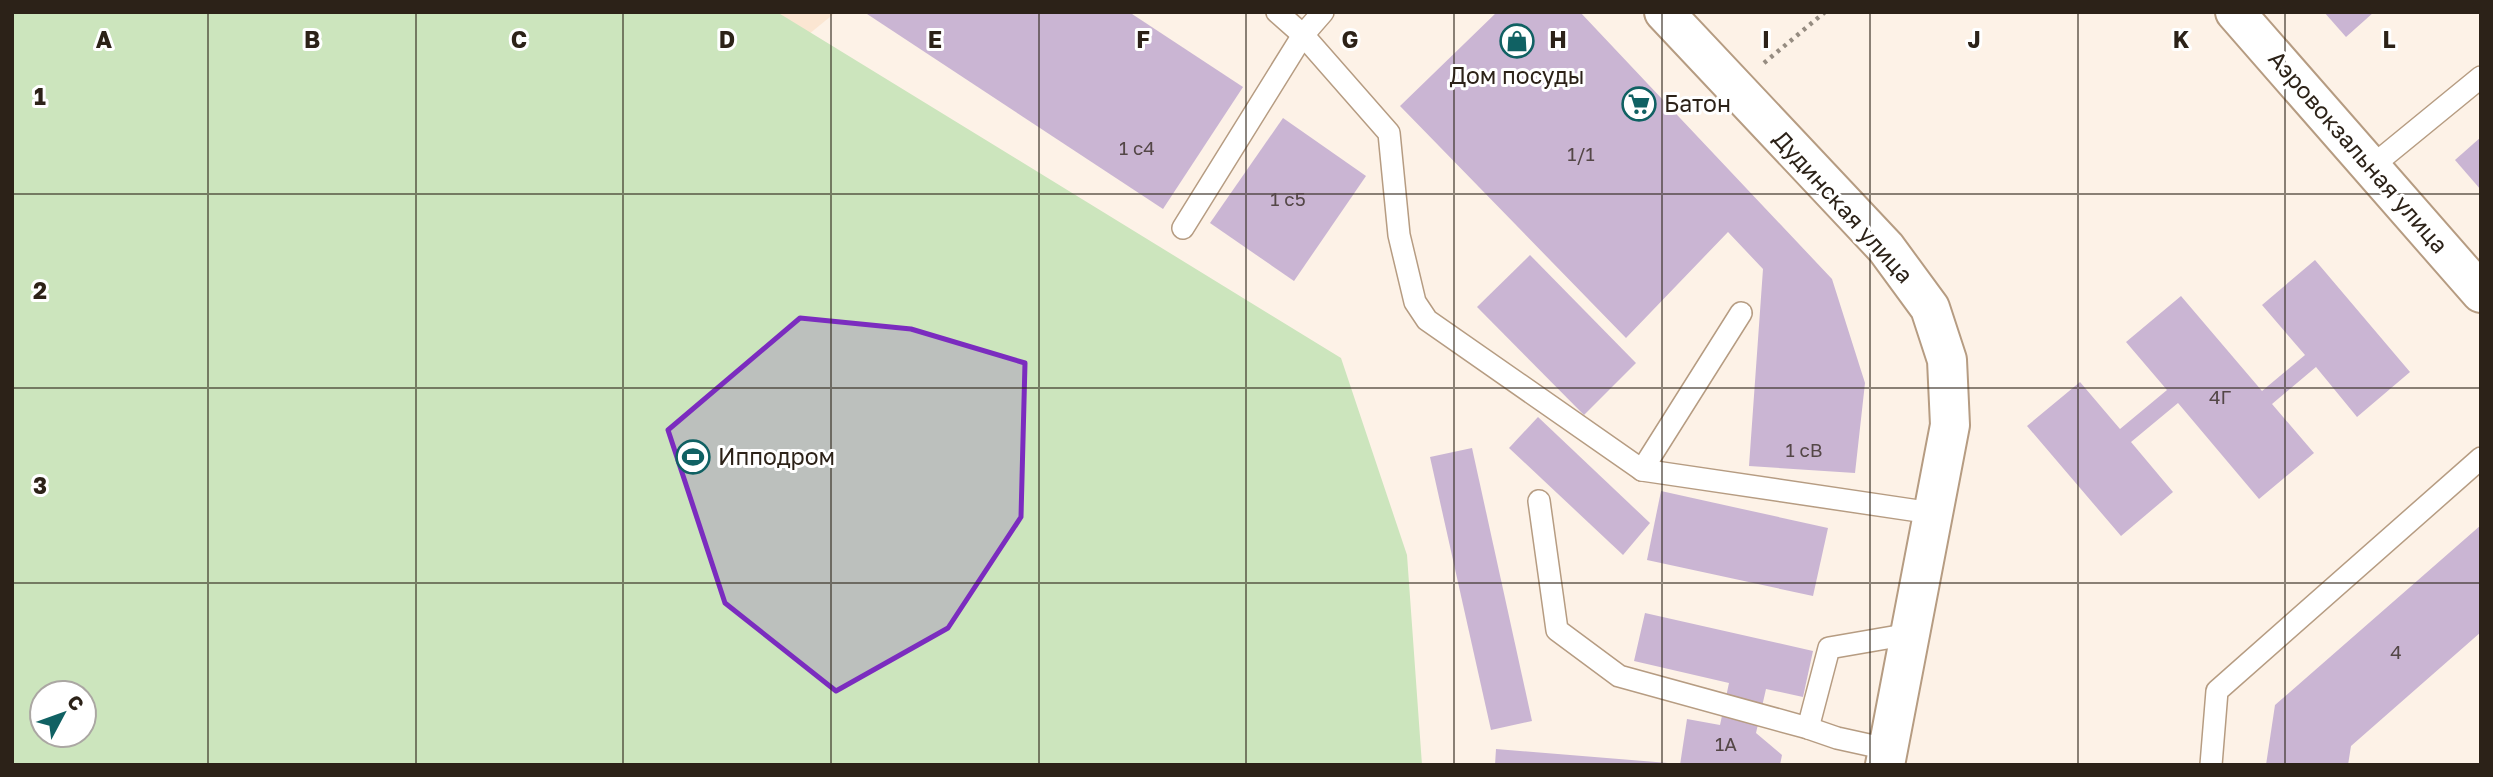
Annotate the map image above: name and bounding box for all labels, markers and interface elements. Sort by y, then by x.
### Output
shop icon: Дом посуды [1498,22,1536,60]
text: A [96,25,113,53]
text: B [304,25,320,53]
text: C [511,25,527,53]
text: D [719,25,735,53]
text: E [928,25,942,53]
text: F [1136,25,1150,53]
text: G [1342,25,1358,53]
text: H [1549,25,1567,53]
text: I [1762,25,1770,53]
text: J [1967,25,1981,53]
text: K [2173,25,2190,53]
text: L [2382,25,2396,53]
street label: Аэровокзальная улица [2263,44,2454,258]
place label: Дом посуды [1449,61,1585,89]
text: 1 [34,82,46,110]
supermarket icon: Батон [1620,85,1658,123]
place label: Батон [1664,89,1731,117]
street label: Дудинская улица [1768,124,1919,288]
house number: 1 с4 [1119,136,1155,159]
house number: 1/1 [1567,142,1595,165]
house number: 1 с5 [1270,187,1306,210]
text: 2 [33,276,47,304]
house number: 4Г [2209,385,2231,408]
sports icon: Ипподром [674,438,712,476]
house number: 1 сВ [1785,438,1823,461]
place label: Ипподром [718,442,835,470]
text: 3 [33,471,47,499]
house number: 4 [2390,640,2402,663]
north arrow [28,679,98,749]
text: С [63,690,89,715]
house number: 1А [1715,732,1737,755]

